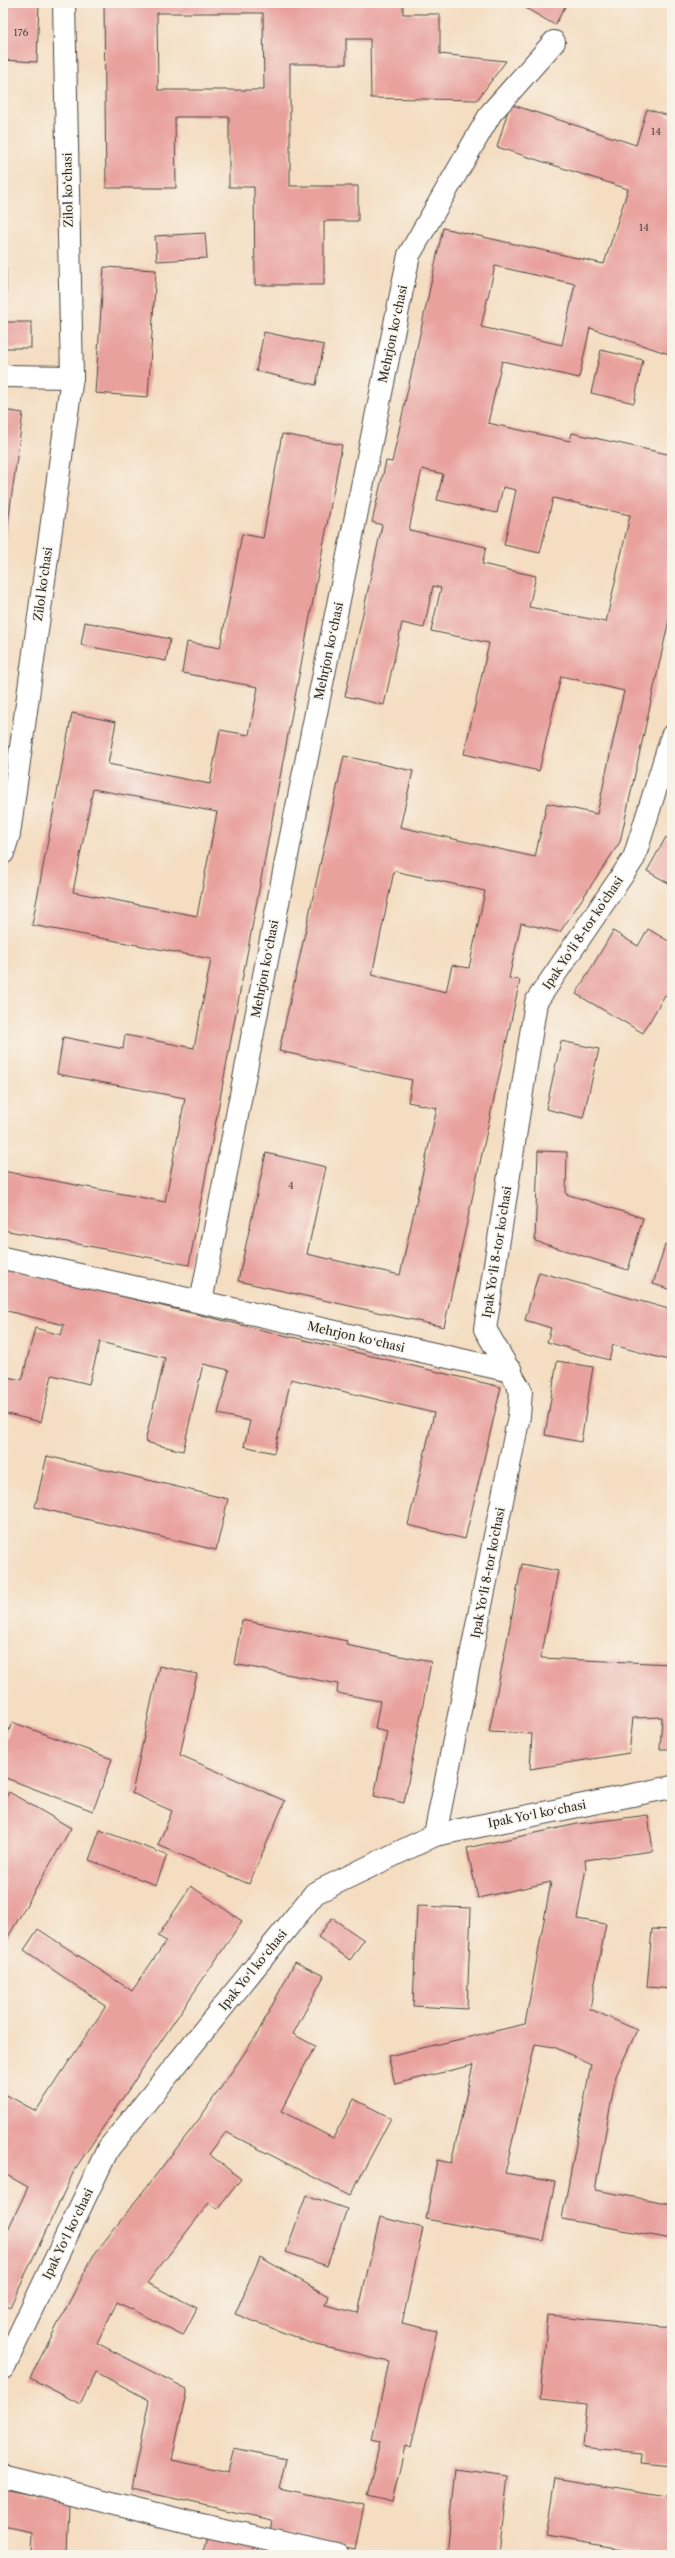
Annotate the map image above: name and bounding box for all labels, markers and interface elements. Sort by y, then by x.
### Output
house number: 176 [14,26,29,39]
house number: 14 [651,125,661,138]
street label: Zilol ko‘chasi [59,152,76,228]
house number: 14 [639,221,649,234]
street label: Mehrjon koʻchasi [375,283,410,384]
street label: Zilol ko‘chasi [30,546,55,622]
street label: Mehrjon koʻchasi [311,600,346,701]
street label: Ipak Yoʻli 8-tor koʼchasi [539,873,626,992]
street label: Mehrjon koʻchasi [248,918,281,1019]
house number: 4 [288,1179,294,1192]
street label: Ipak Yoʻli 8-tor koʼchasi [479,1185,514,1319]
street label: Mehrjon koʻchasi [306,1318,407,1355]
street label: Ipak Yoʻli 8-tor koʼchasi [467,1506,508,1640]
street label: Ipak Yoʻl koʻchasi [487,1797,588,1830]
street label: Ipak Yoʻl koʻchasi [215,1926,290,2013]
street label: Ipak Yoʻl koʻchasi [39,2185,96,2282]

